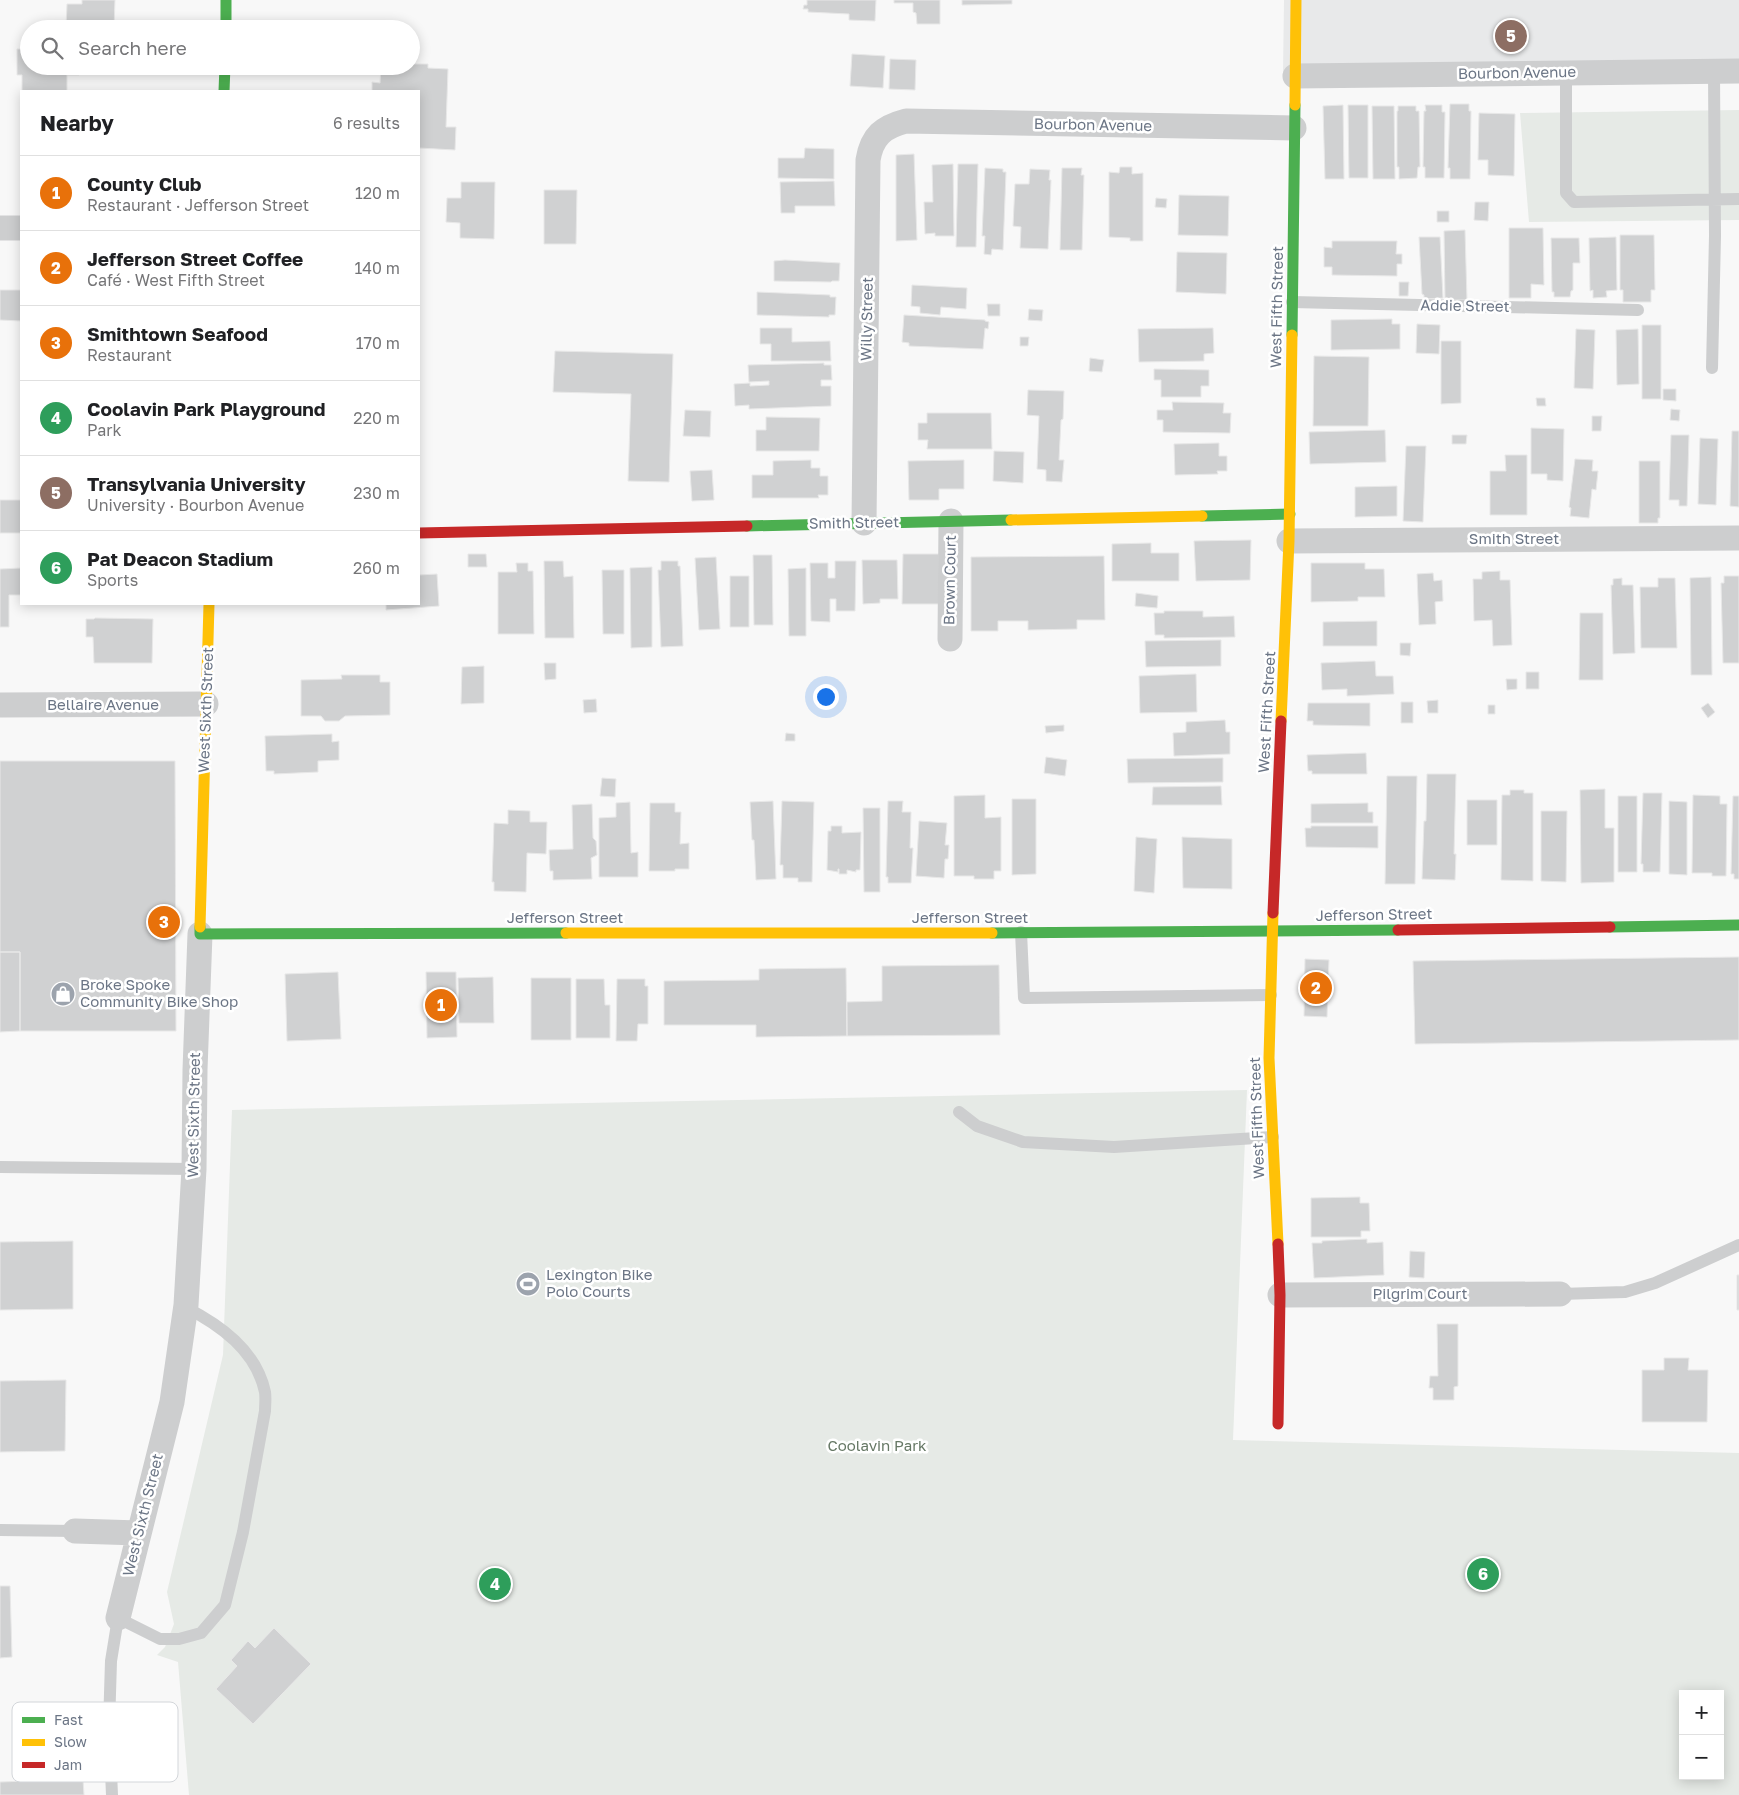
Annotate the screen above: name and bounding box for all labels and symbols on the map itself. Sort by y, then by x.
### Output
pin: 5 [1495,17,1527,55]
street label: Bourbon Avenue [1458,62,1576,82]
street label: Bourbon Avenue [1034,114,1153,134]
street label: West Fifth Street [1266,246,1286,368]
street label: Willy Street [856,277,876,361]
street label: Addie Street [1420,295,1510,315]
street label: Smith Street [809,512,899,532]
street label: Smith Street [1469,529,1559,547]
street label: Brown Court [939,535,959,625]
street label: West Sixth Street [194,647,216,773]
street label: West Fifth Street [1254,650,1278,773]
your location [813,684,839,710]
street label: Bellaire Avenue [47,695,159,713]
pin: 3 [148,903,180,941]
street label: Jefferson Street [1315,904,1432,924]
street label: Jefferson Street [507,908,623,926]
street label: Jefferson Street [912,908,1028,926]
pin: 2 [1300,969,1332,1007]
place label: Broke Spoke Community Bike Shop [80,975,238,1010]
shop icon: Broke Spoke Community Bike Shop [50,981,76,1007]
pin: 1 [425,986,457,1024]
street label: West Sixth Street [183,1052,203,1178]
street label: West Fifth Street [1245,1057,1267,1179]
place label: Lexington Bike Polo Courts [546,1265,653,1300]
sports icon: Lexington Bike Polo Courts [515,1271,541,1297]
street label: Pilgrim Court [1372,1284,1468,1302]
park label: Coolavin Park [827,1436,927,1454]
street label: West Sixth Street [118,1452,166,1578]
pin: 6 [1467,1555,1499,1593]
pin: 4 [479,1565,511,1603]
legend [12,1702,178,1782]
text: Fast [54,1711,83,1728]
text: Slow [54,1733,87,1750]
text: Jam [54,1756,82,1773]

